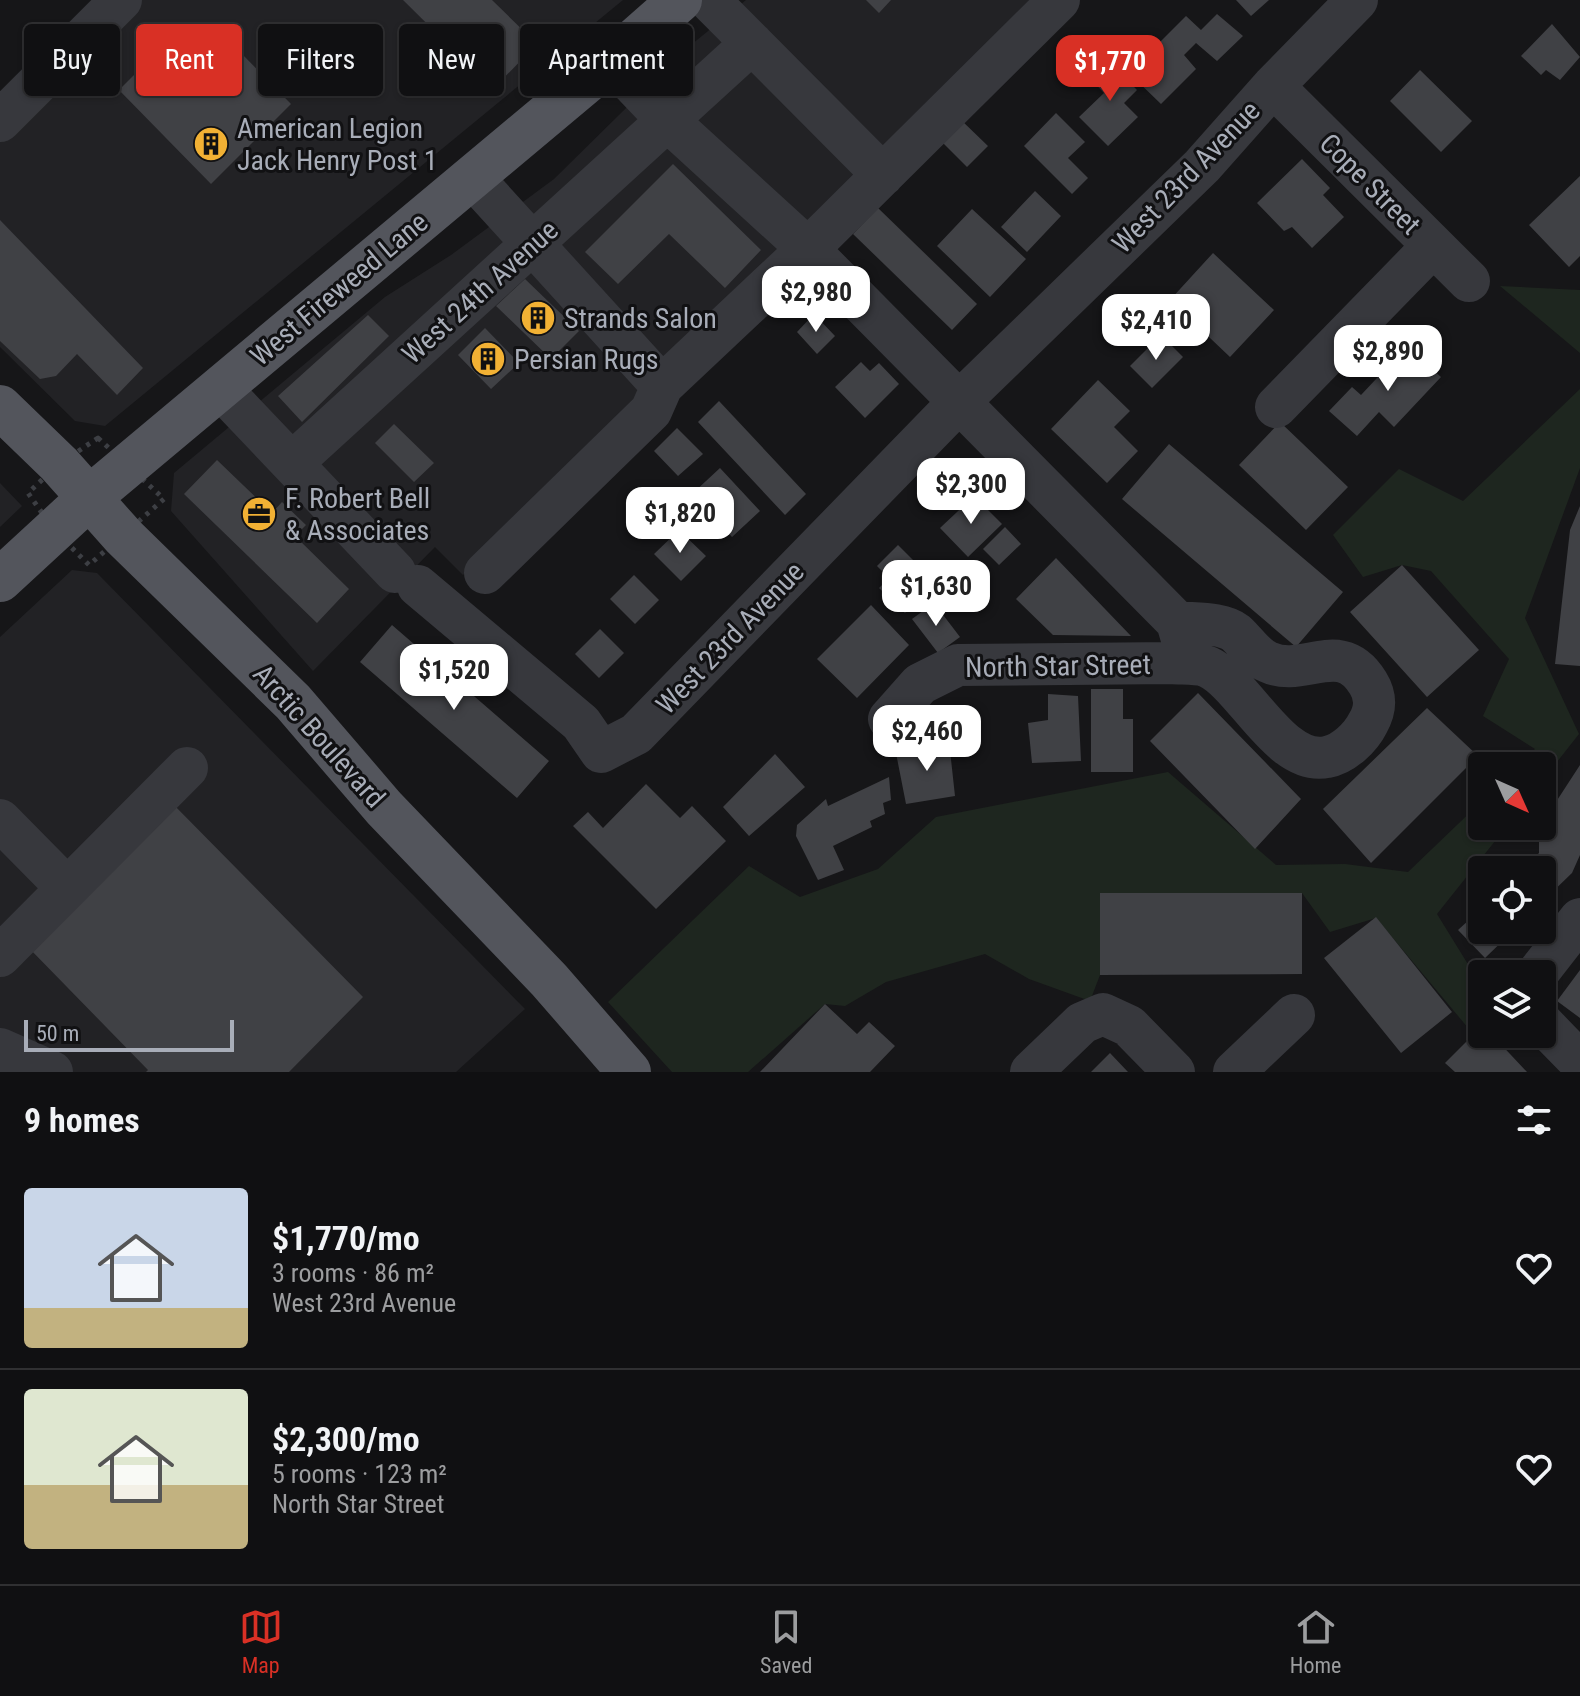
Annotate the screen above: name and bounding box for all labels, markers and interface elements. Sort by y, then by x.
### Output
chip: Buy [24,24,120,96]
chip: Rent [136,24,242,96]
chip: Filters [258,24,383,96]
chip: New [399,24,504,96]
chip: Apartment [520,24,693,96]
pin: $1,770 [1045,35,1175,103]
text: $1,770 [1074,46,1146,76]
street label: West 23rd Avenue [1105,94,1267,260]
place label: American Legion Jack Henry Post 1 [237,112,438,177]
building icon: American Legion Jack Henry Post 1 [192,125,230,163]
street label: Cope Street [1313,127,1427,241]
street label: West Fireweed Lane [244,205,434,373]
street label: West 24th Avenue [395,213,565,371]
pin: $2,980 [751,266,881,334]
text: $2,980 [780,277,852,307]
pin: $2,410 [1091,294,1221,362]
building icon: Strands Salon [519,299,557,337]
place label: Strands Salon [564,302,717,335]
text: $2,410 [1120,305,1192,335]
pin: $2,890 [1323,325,1453,393]
text: $2,890 [1352,336,1424,366]
building icon: Persian Rugs [469,340,507,378]
place label: Persian Rugs [514,343,659,376]
pin: $2,300 [906,458,1036,526]
text: $2,300 [935,469,1007,499]
place label: F. Robert Bell & Associates [285,482,430,547]
pin: $1,820 [615,487,745,555]
office icon: F. Robert Bell & Associates [240,495,278,533]
text: $1,820 [644,498,716,528]
street label: West 23rd Avenue [649,555,811,721]
pin: $1,630 [871,560,1001,628]
text: $1,630 [900,571,972,601]
pin: $1,520 [389,644,519,712]
street label: North Star Street [965,648,1151,684]
text: $1,520 [418,655,490,685]
street label: Arctic Boulevard [246,658,392,814]
pin: $2,460 [862,705,992,773]
text: $2,460 [891,716,963,746]
north arrow [1468,752,1556,840]
map controls [1468,752,1556,1048]
button: locate [1468,856,1556,944]
button: layers [1468,960,1556,1048]
scale bar [24,1016,234,1052]
text: 50 m [36,1021,79,1046]
icon: filters [1512,1098,1556,1142]
text: 9 homes [24,1100,140,1140]
text: $1,770/mo [272,1218,420,1258]
icon: home [88,1220,184,1316]
icon: heart [1512,1246,1556,1290]
text: 3 rooms · 86 m² [272,1258,434,1288]
text: West 23rd Avenue [272,1288,456,1318]
text: $2,300/mo [272,1419,420,1459]
icon: home [88,1421,184,1517]
icon: heart [1512,1447,1556,1491]
text: 5 rooms · 123 m² [272,1459,447,1489]
text: North Star Street [272,1489,444,1519]
tab: Map [239,1605,283,1678]
tab: Saved [760,1605,812,1678]
tab: Home [1290,1605,1341,1678]

